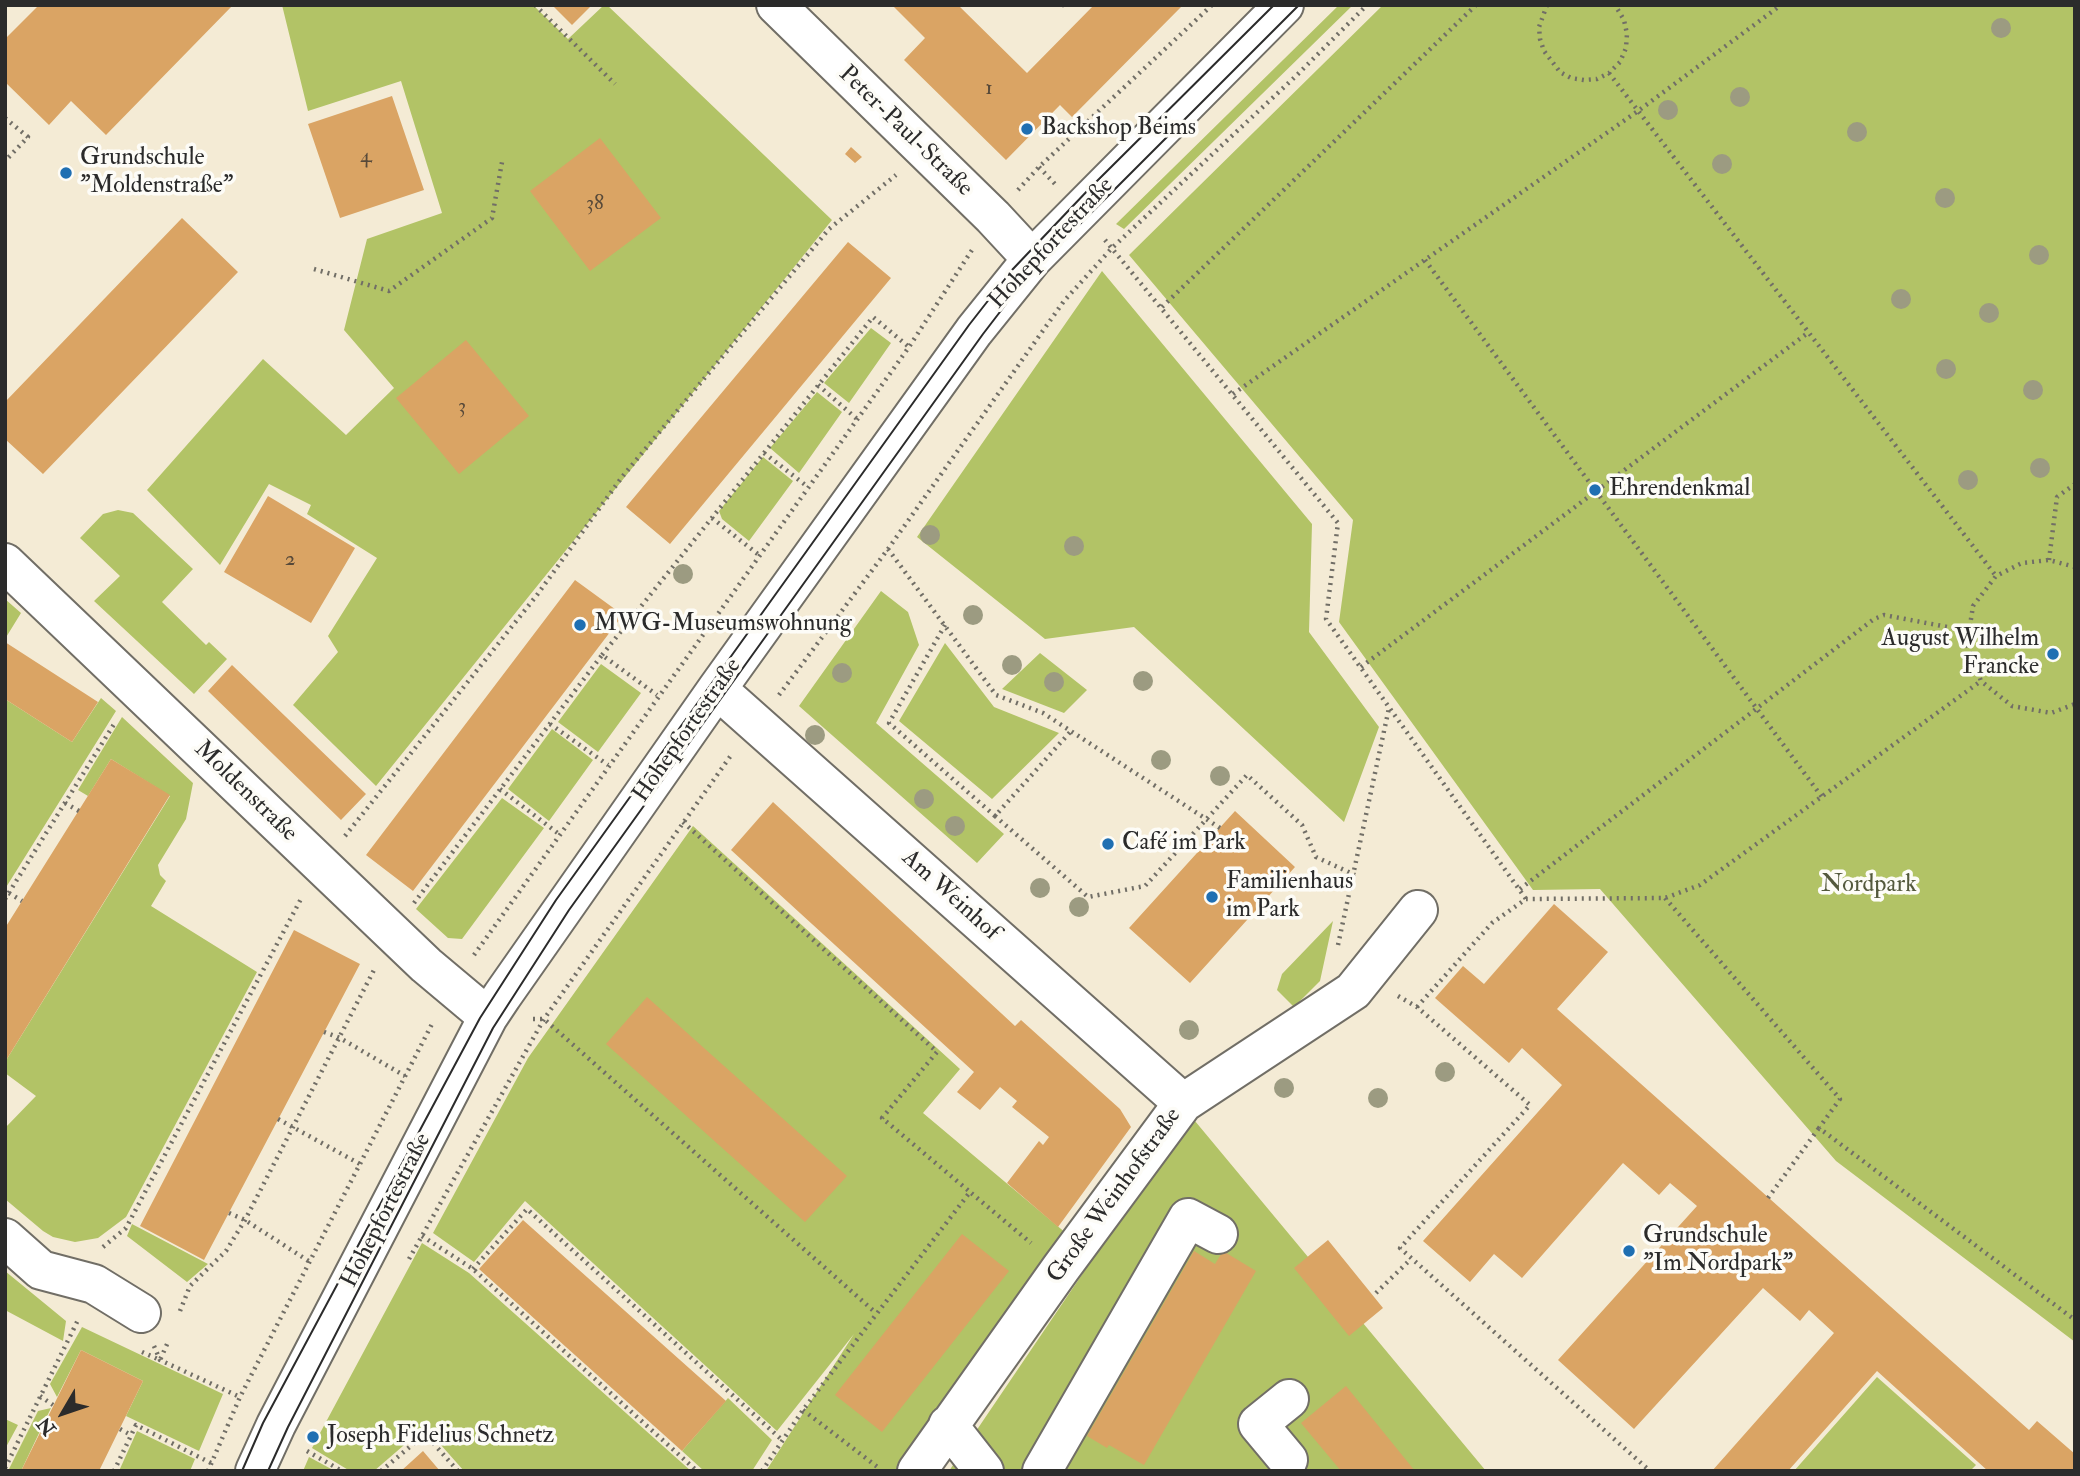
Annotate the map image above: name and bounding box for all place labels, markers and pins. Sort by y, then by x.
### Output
place label: Backshop Beims [1041,115,1196,143]
marker: Backshop Beims [1019,121,1035,137]
place label: Grundschule "Moldenstraße" [80,145,233,201]
marker: Grundschule "Moldenstraße" [58,165,74,181]
place label: Ehrendenkmal [1609,476,1750,504]
marker: Ehrendenkmal [1587,482,1603,498]
place label: MWG-Museumswohnung [594,611,852,639]
marker: MWG-Museumswohnung [572,617,588,633]
place label: August Wilhelm Francke [1882,626,2039,682]
marker: August Wilhelm Francke [2045,646,2061,662]
place label: Café im Park [1122,830,1246,858]
marker: Café im Park [1100,836,1116,852]
place label: Familienhaus im Park [1226,869,1353,925]
marker: Familienhaus im Park [1204,889,1220,905]
place label: Grundschule "Im Nordpark" [1643,1223,1793,1279]
marker: Grundschule "Im Nordpark" [1621,1243,1637,1259]
place label: Joseph Fidelius Schnetz [327,1423,554,1451]
marker: Joseph Fidelius Schnetz [305,1429,321,1445]

